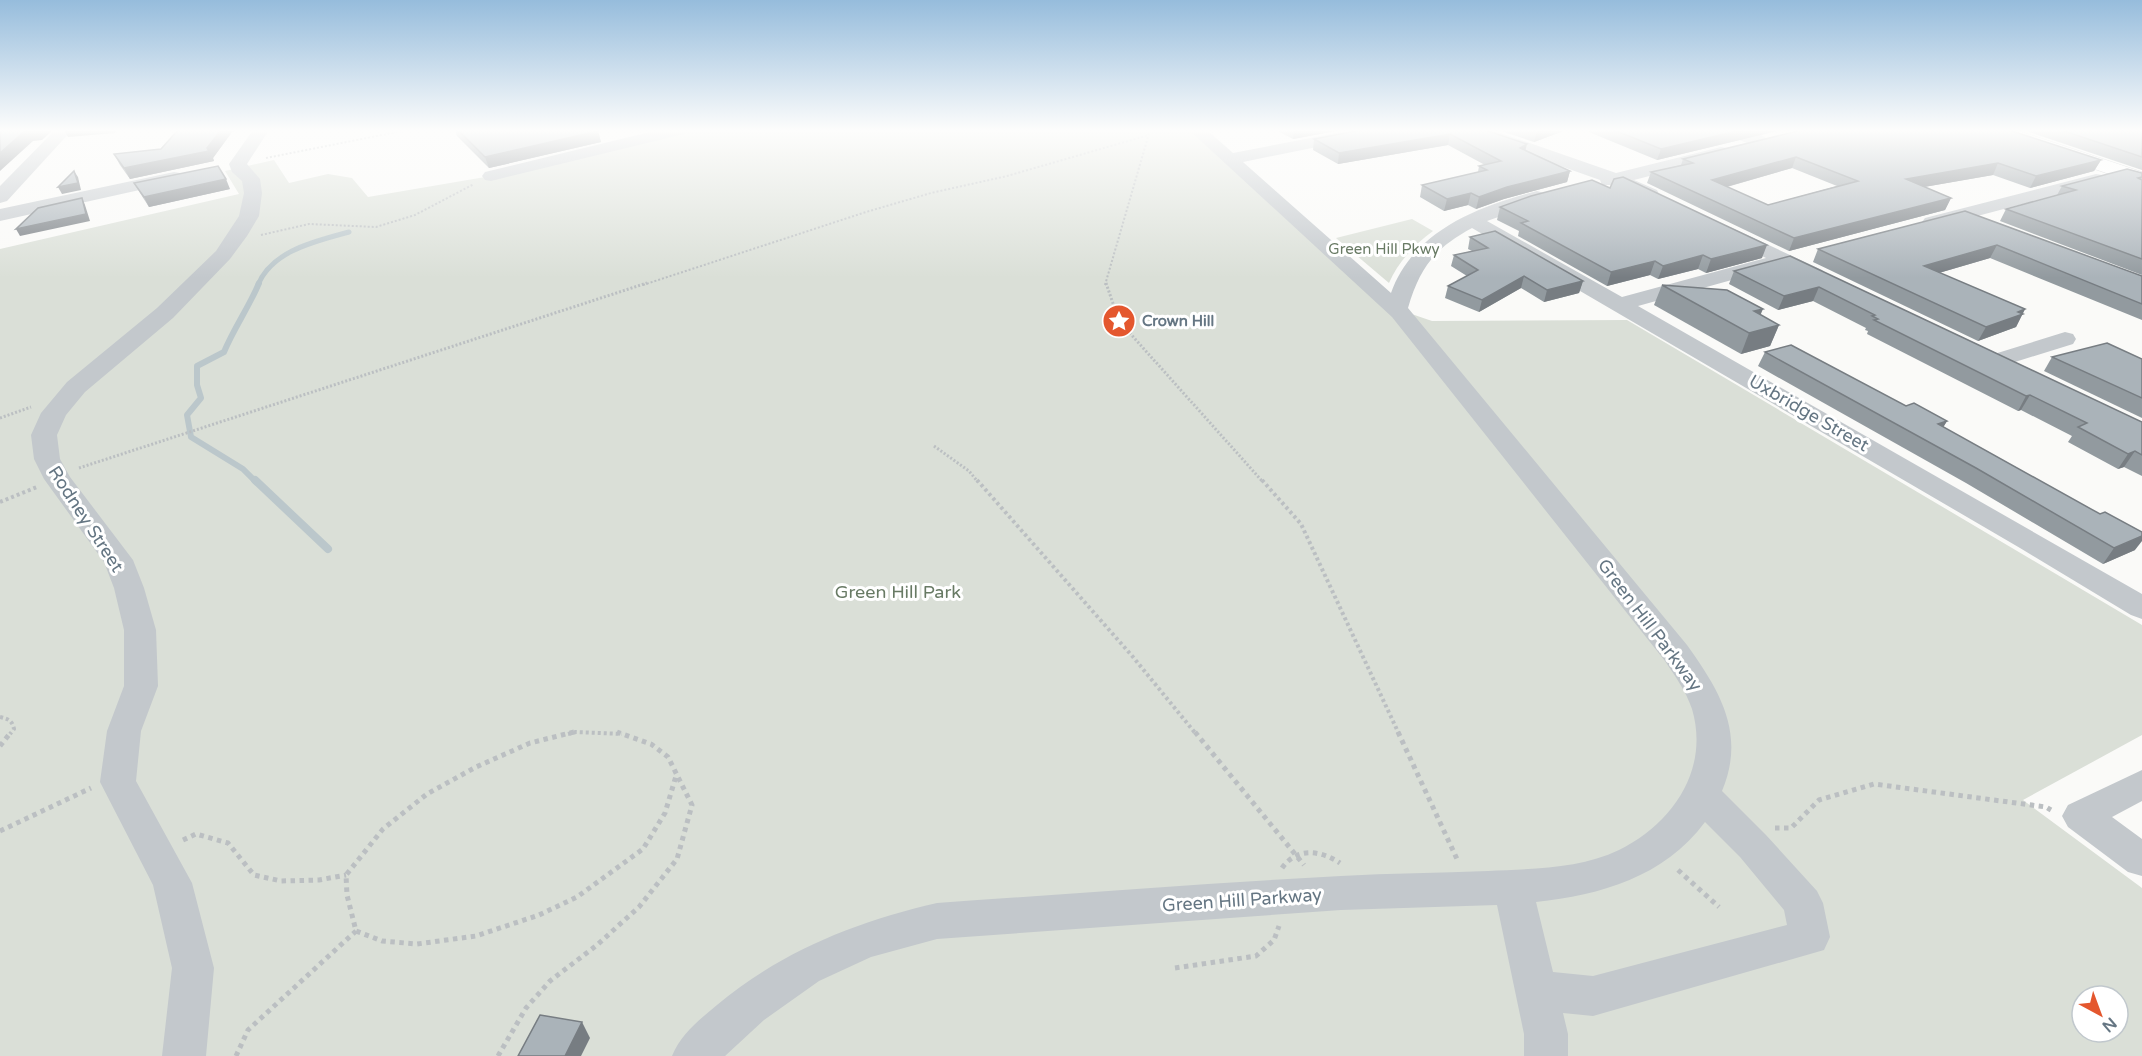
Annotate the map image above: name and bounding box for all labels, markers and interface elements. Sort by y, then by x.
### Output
park label: Green Hill Pkwy [1328,240,1440,258]
place icon: Crown Hill [1101,303,1137,339]
place label: Crown Hill [1142,312,1214,330]
street label: Uxbridge Street [1745,370,1873,456]
street label: Rodney Street [44,462,129,576]
street label: Green Hill Parkway [1593,554,1707,696]
park label: Green Hill Park [835,581,961,603]
street label: Green Hill Parkway [1161,883,1323,917]
north arrow [2070,984,2130,1044]
text: N [2098,1013,2121,1036]

